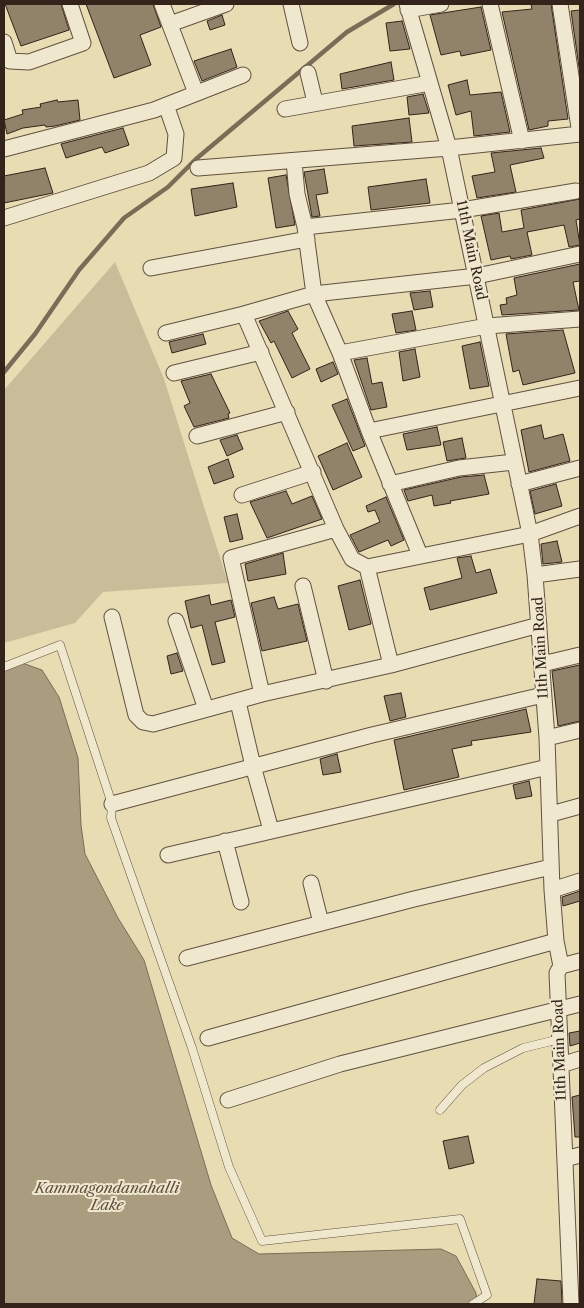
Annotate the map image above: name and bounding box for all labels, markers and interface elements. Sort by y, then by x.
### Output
street label: 11th Main Road [452,198,490,302]
street label: 11th Main Road [530,597,552,699]
street label: 11th Main Road [550,999,570,1101]
water label: Kammagondanahalli Lake [35,1180,179,1215]

